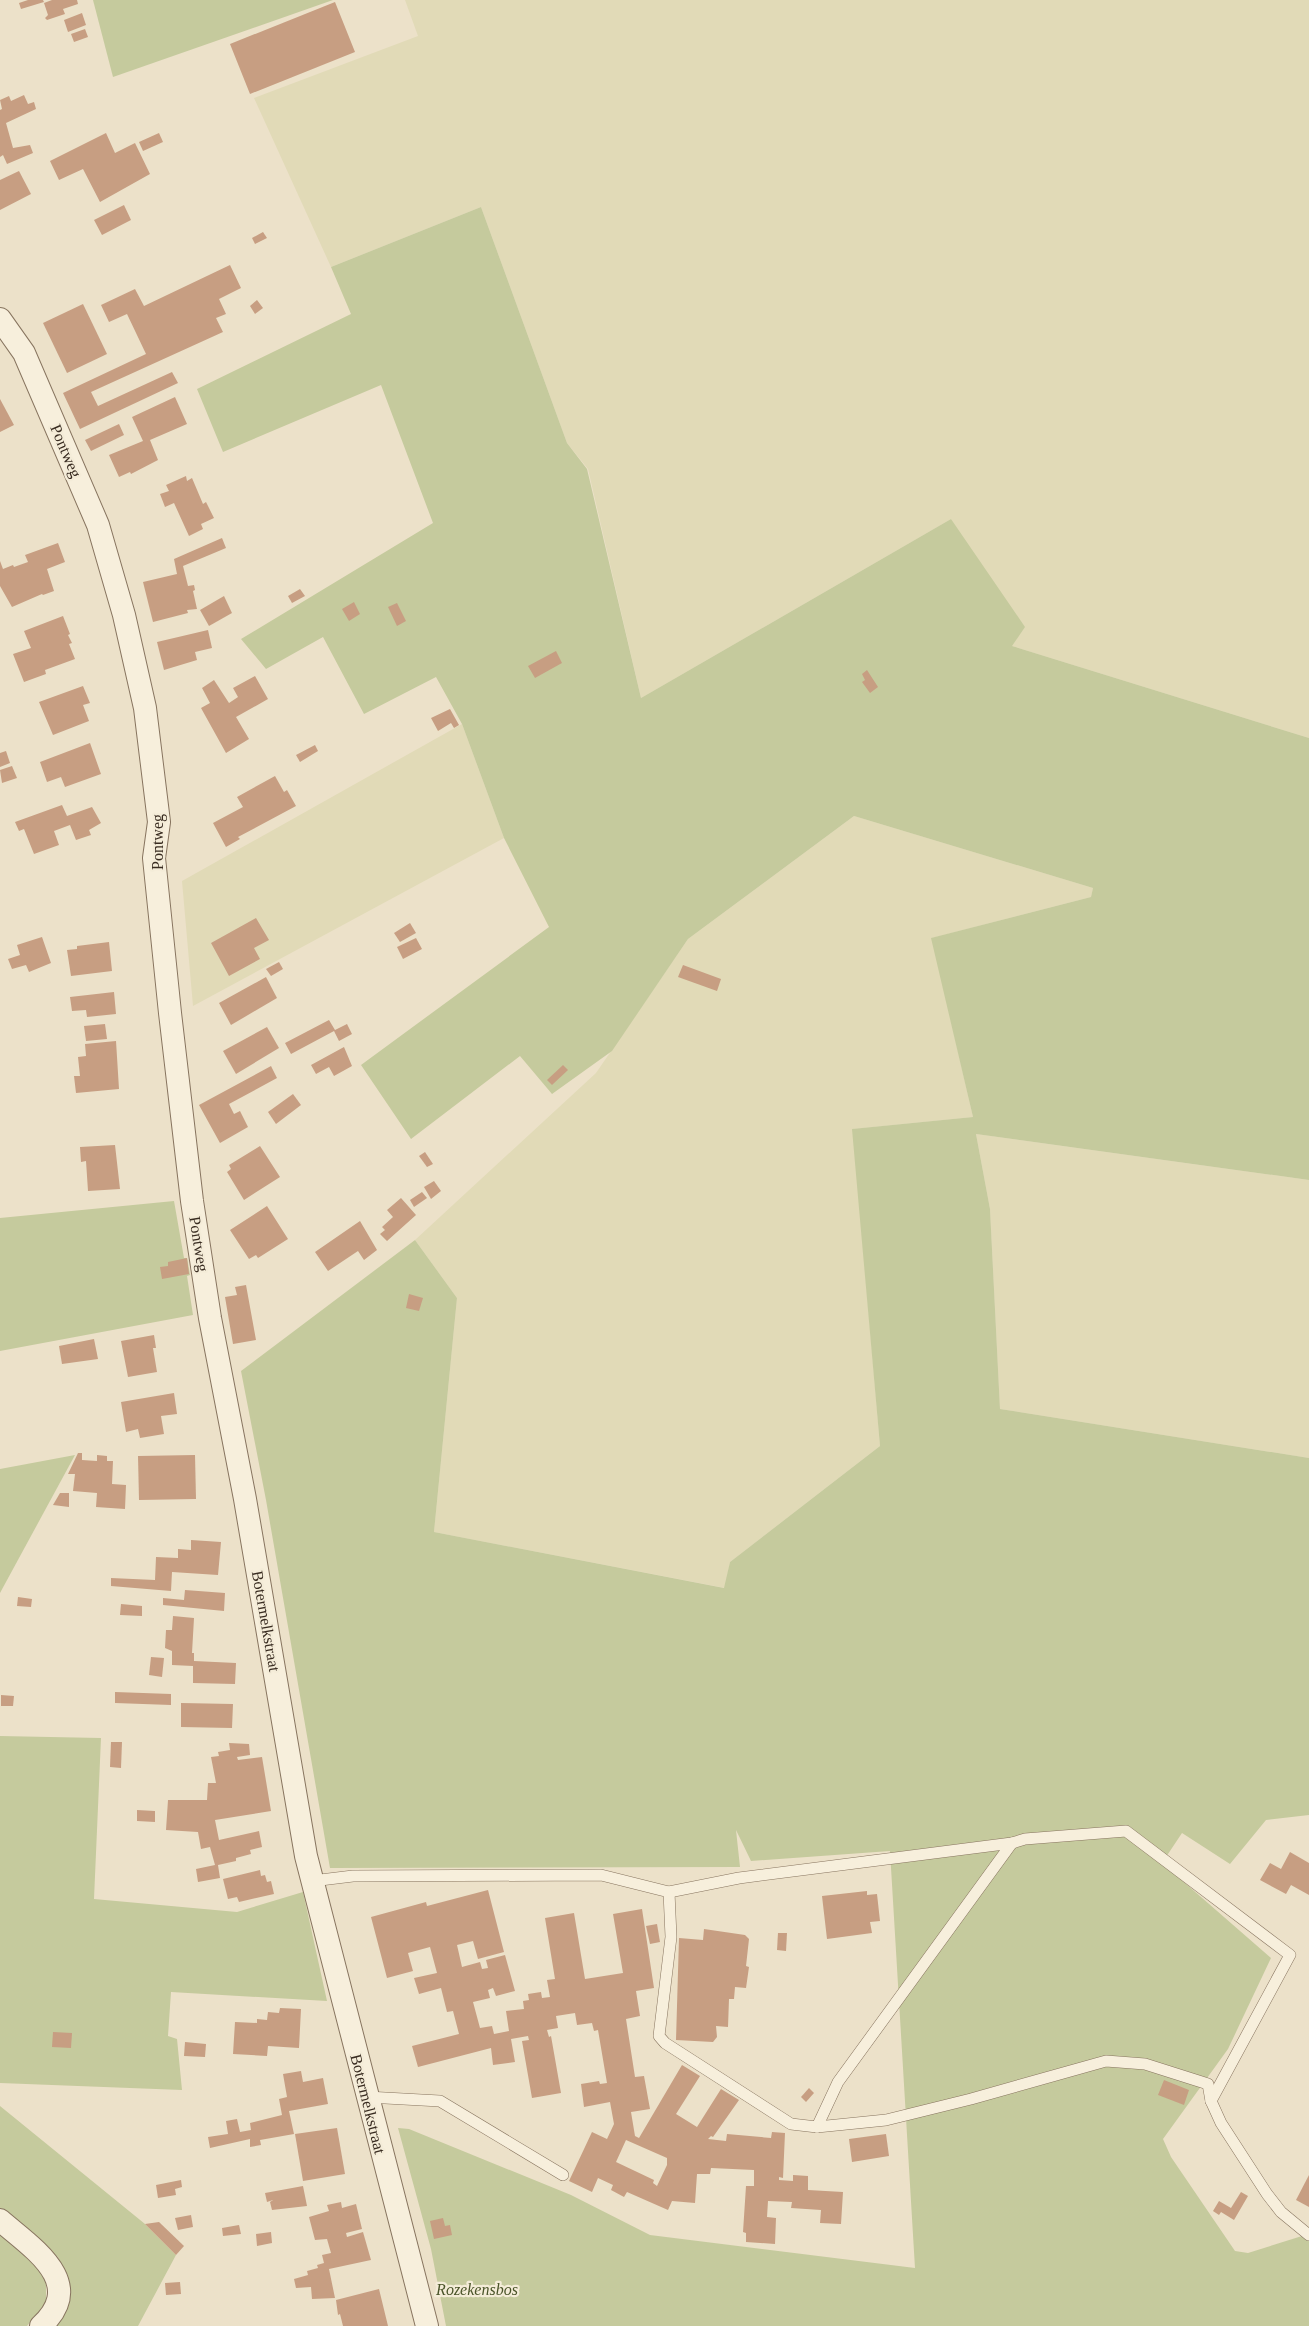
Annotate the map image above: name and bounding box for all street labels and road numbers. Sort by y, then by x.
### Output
street label: Pontweg [46,422,85,480]
street label: Pontweg [149,814,167,870]
street label: Pontweg [185,1215,212,1273]
street label: Botermelkstraat [249,1569,283,1673]
street label: Botermelkstraat [347,2052,389,2156]

